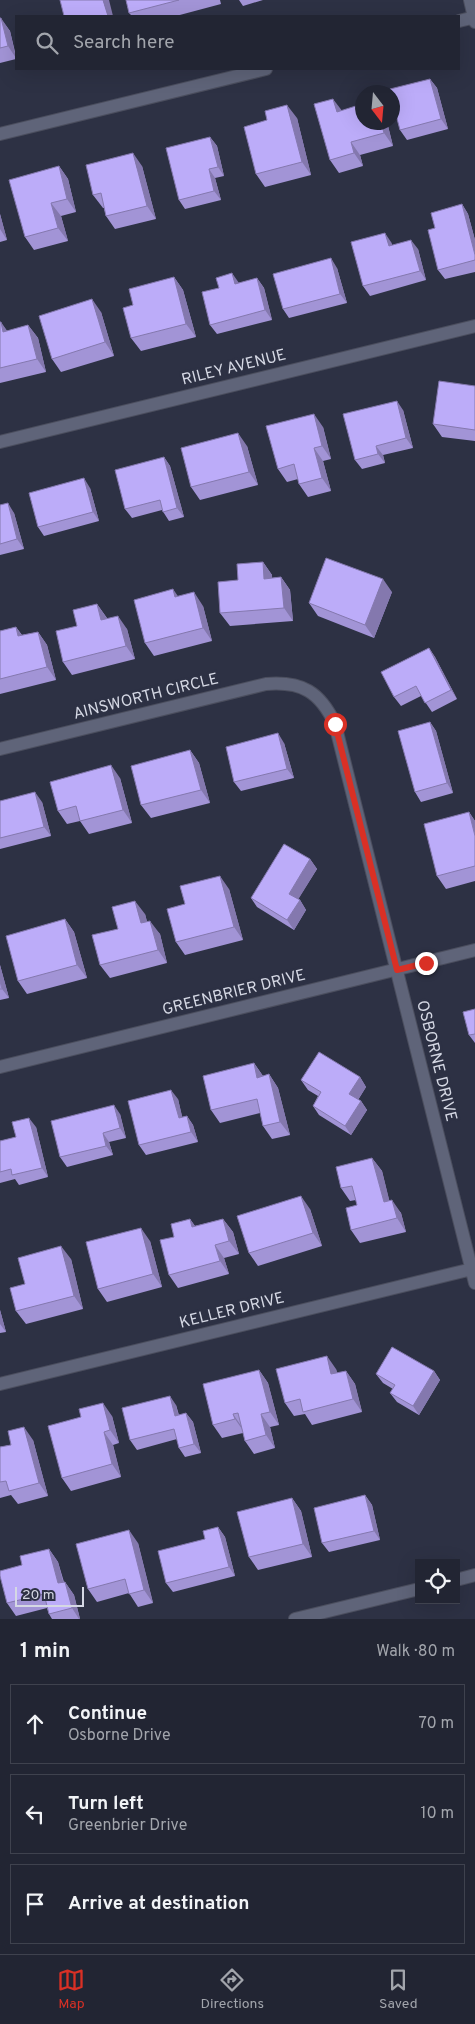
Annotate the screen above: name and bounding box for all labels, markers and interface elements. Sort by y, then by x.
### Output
search box [15,15,460,70]
icon: search [33,29,61,57]
text: Search here [73,31,175,55]
north arrow [355,85,400,130]
street label: RILEY AVENUE [180,345,288,391]
street label: AINSWORTH CIRCLE [71,669,221,725]
route start [324,713,347,736]
route end [415,952,438,975]
street label: GREENBRIER DRIVE [160,966,308,1020]
street label: OSBORNE DRIVE [411,998,461,1124]
street label: KELLER DRIVE [177,1288,287,1334]
map controls [415,1559,460,1604]
button: locate [415,1559,460,1604]
scale bar [15,1584,84,1607]
text: 20 m [22,1587,55,1604]
text: 1 min [20,1638,70,1665]
text: Walk · 80 m [376,1642,455,1662]
text: Continue [68,1702,147,1726]
icon: ahead [21,1710,49,1738]
text: 70 m [419,1714,454,1734]
text: Osborne Drive [68,1726,171,1746]
text: Turn left [68,1792,144,1816]
icon: left [21,1800,49,1828]
text: 10 m [420,1804,454,1824]
text: Greenbrier Drive [68,1816,187,1836]
icon: arrive [21,1890,49,1918]
text: Arrive at destination [68,1892,249,1916]
tab: Map [57,1966,85,2013]
tab: Directions [200,1966,264,2013]
tab: Saved [379,1966,418,2013]

